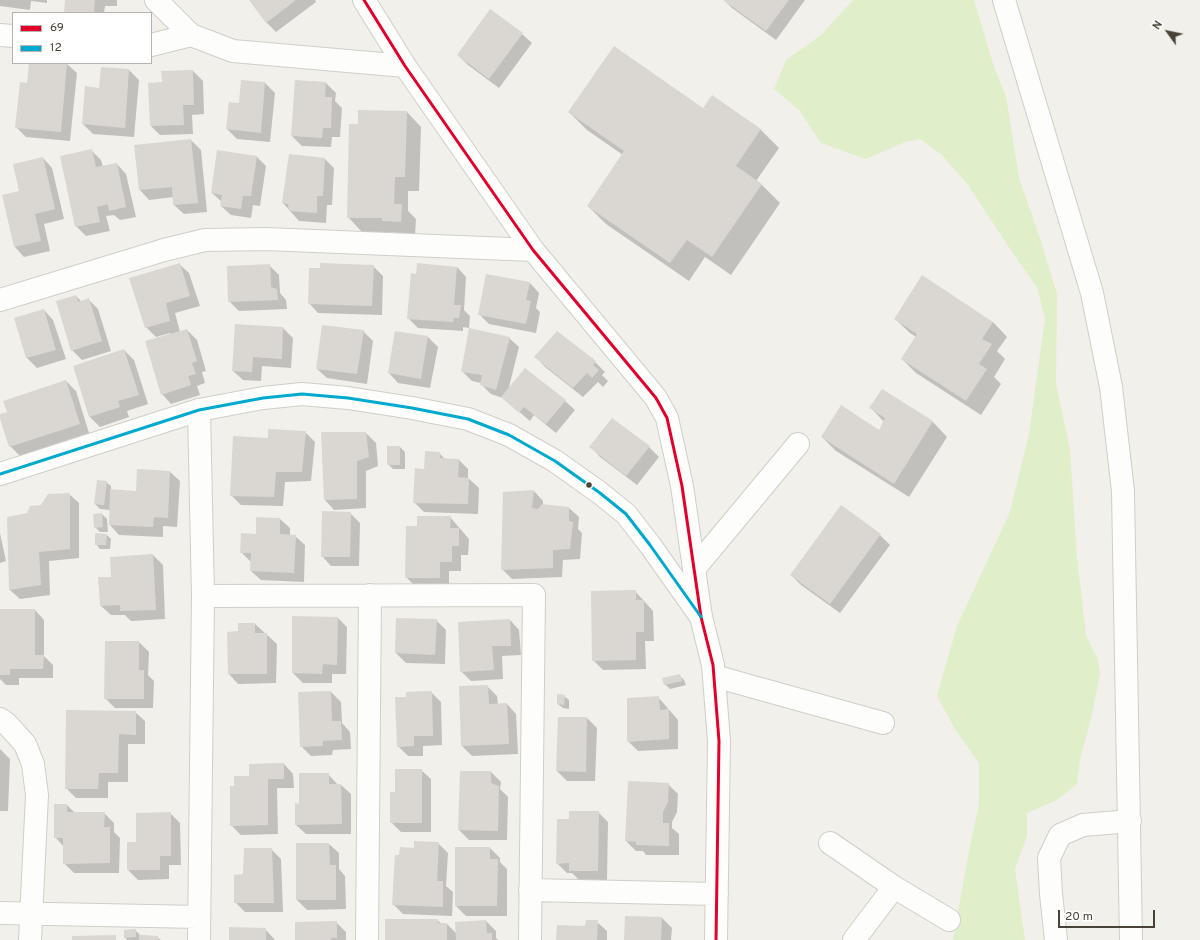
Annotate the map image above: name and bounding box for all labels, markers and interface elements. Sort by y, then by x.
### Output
legend [12,12,152,64]
north arrow [1148,12,1188,52]
text: N [1150,18,1166,33]
text: 69 [50,20,64,36]
text: 12 [50,40,62,56]
unlabelled marker [584,480,594,490]
scale bar [1060,902,1157,928]
text: 20 m [1065,909,1093,925]

